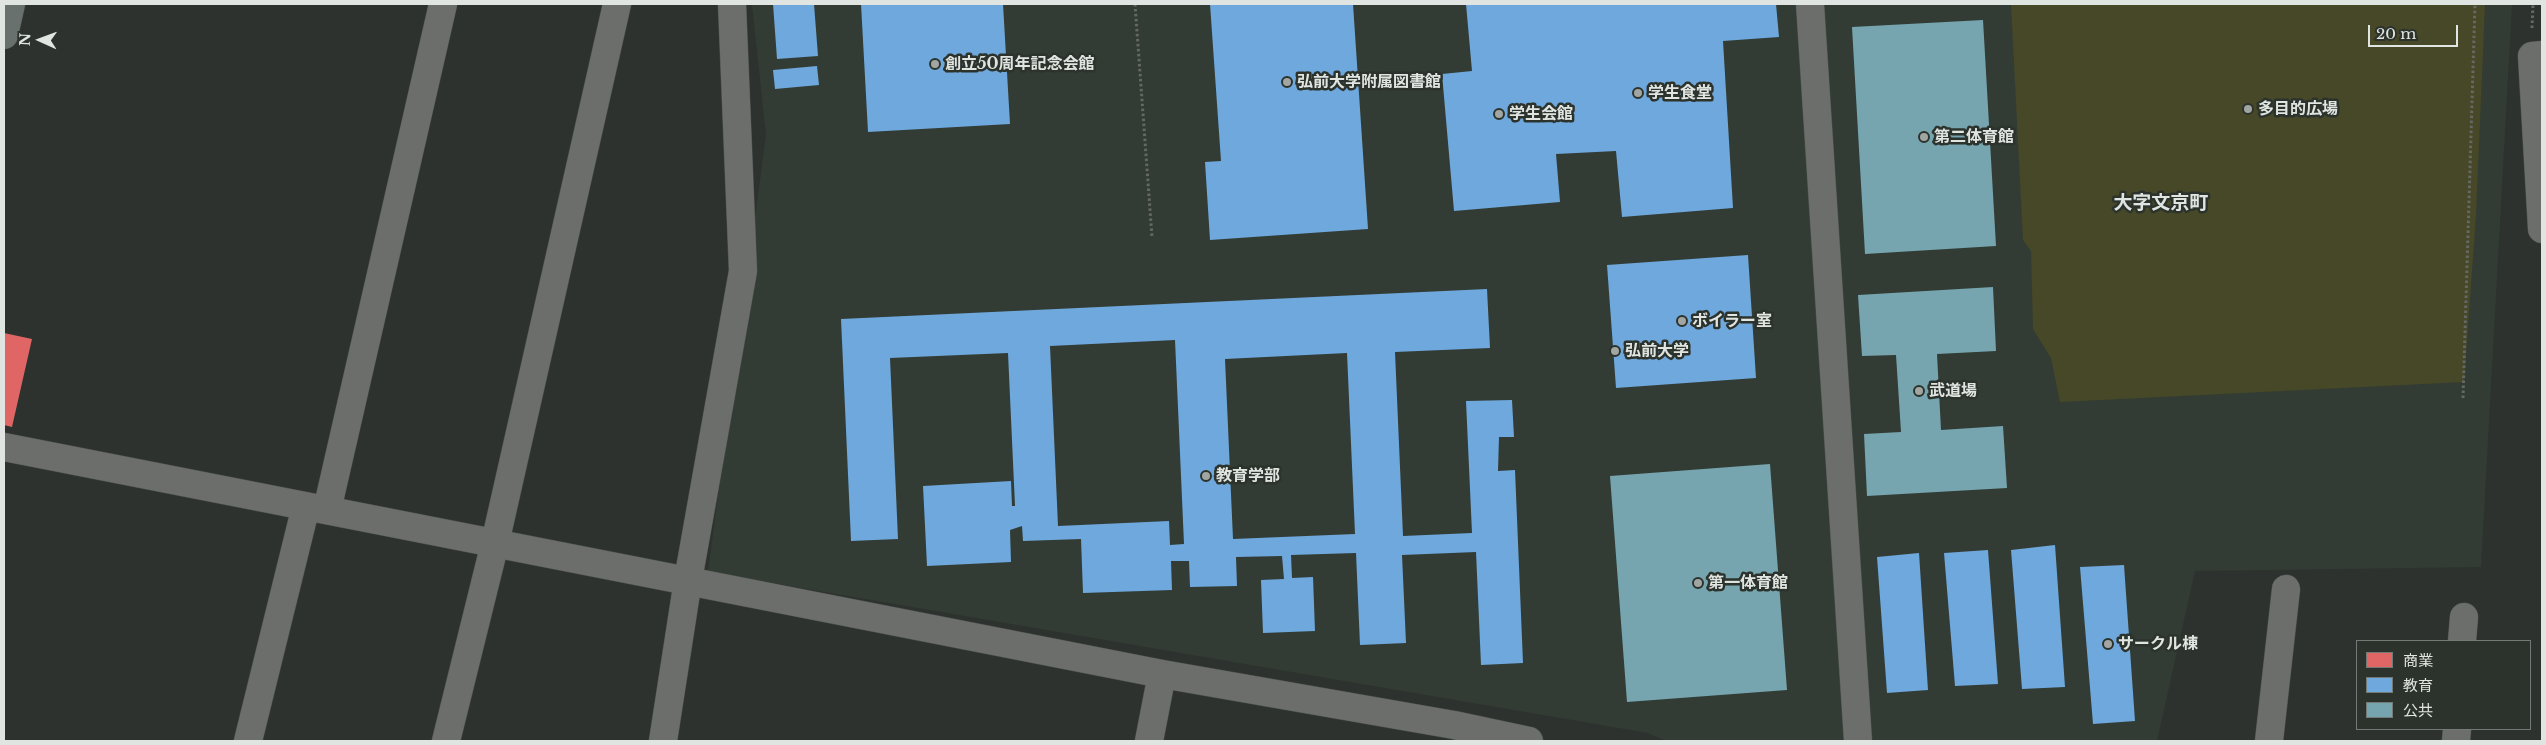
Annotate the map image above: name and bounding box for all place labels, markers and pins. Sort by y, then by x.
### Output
place label: 創立50周年記念会館 [945,54,1095,74]
marker: 創立50周年記念会館 [929,58,941,70]
place label: 弘前大学附属図書館 [1297,72,1441,92]
marker: 弘前大学附属図書館 [1281,76,1293,88]
place label: 学生食堂 [1648,83,1712,103]
marker: 学生食堂 [1632,87,1644,99]
place label: 多目的広場 [2258,99,2338,119]
marker: 多目的広場 [2242,103,2254,115]
place label: 学生会館 [1509,104,1573,124]
marker: 学生会館 [1493,108,1505,120]
place label: 第二体育館 [1934,127,2014,147]
marker: 第二体育館 [1918,131,1930,143]
place label: ボイラー室 [1692,311,1772,331]
marker: ボイラー室 [1676,315,1688,327]
place label: 弘前大学 [1625,341,1689,361]
marker: 弘前大学 [1609,345,1621,357]
place label: 武道場 [1929,381,1977,401]
marker: 武道場 [1913,385,1925,397]
place label: 教育学部 [1216,466,1280,486]
marker: 教育学部 [1200,470,1212,482]
place label: 第一体育館 [1708,573,1788,593]
marker: 第一体育館 [1692,577,1704,589]
place label: サークル棟 [2118,634,2198,654]
marker: サークル棟 [2102,638,2114,650]

